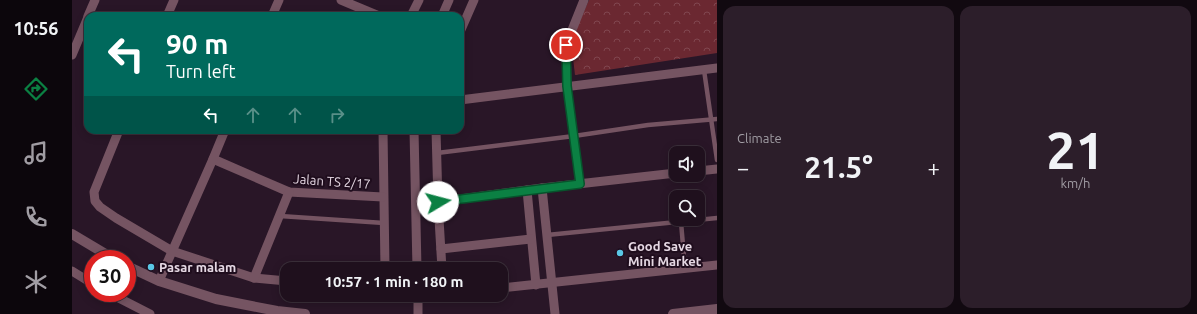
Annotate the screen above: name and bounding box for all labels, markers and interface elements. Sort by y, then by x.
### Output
text: 10:56 [13,18,59,38]
icon: left [100,28,152,80]
text: 90 m [166,28,228,59]
pin [549,28,583,62]
icon: arrive [555,34,577,56]
text: Turn left [166,61,236,81]
icon: directions [22,75,50,103]
icon: left [200,104,222,126]
icon: ahead [242,104,264,126]
icon: ahead [284,104,306,126]
icon: right [326,104,348,126]
text: 21 [1046,121,1105,179]
text: Climate [737,131,782,145]
icon: music [22,139,50,167]
map controls [669,146,705,226]
button: sound [669,146,705,182]
text: 21.5° [804,150,873,184]
text: − [737,155,749,180]
text: + [928,155,940,180]
street label: Jalan TS 2/17 [293,171,371,191]
text: km/h [1060,176,1091,190]
position arrow [417,181,459,223]
button: search [669,190,705,226]
icon: phone [22,203,50,231]
place label: Good Save Mini Market [628,239,702,268]
marker: Good Save Mini Market [615,248,625,258]
speed limit sign: 30 [84,250,136,302]
place label: Pasar malam [159,260,236,274]
marker: Pasar malam [146,262,156,272]
icon: climate [22,268,50,296]
text: 10:57 · 1 min · 180 m [325,273,463,290]

